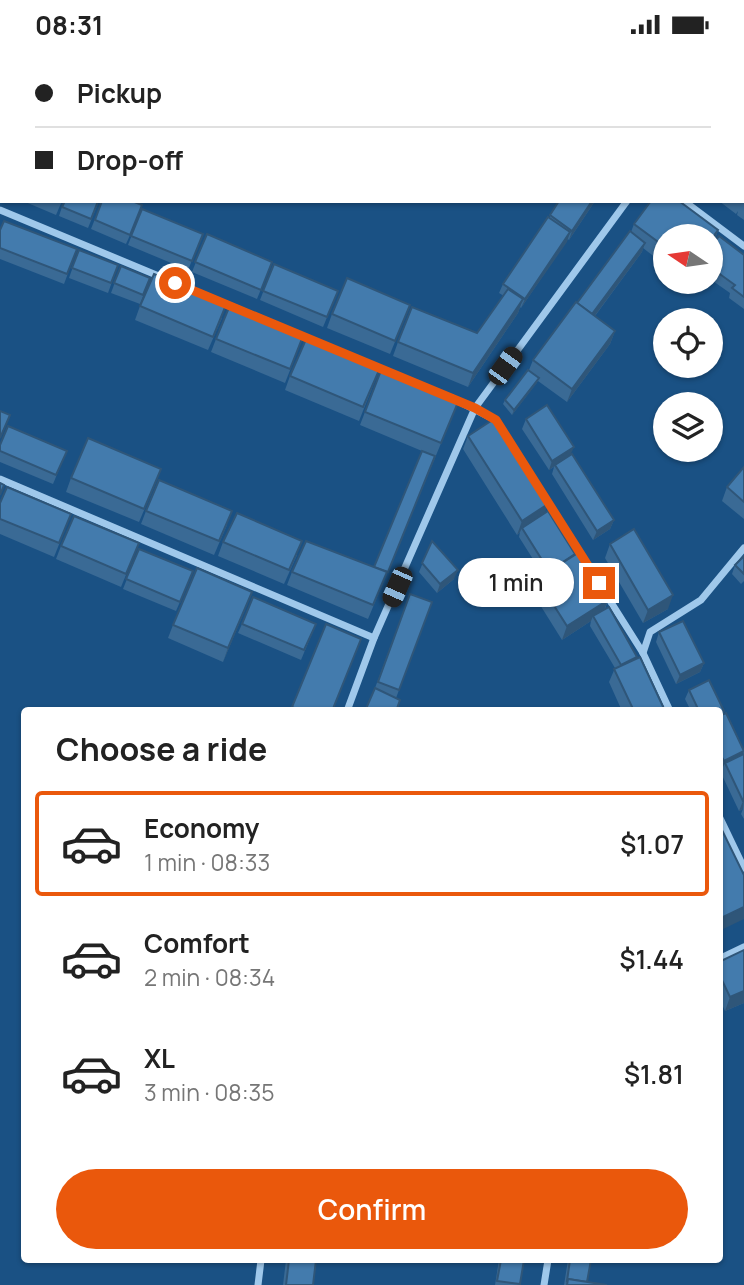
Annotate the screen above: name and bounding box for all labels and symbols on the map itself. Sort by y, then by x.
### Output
north arrow [653,224,723,294]
route start [159,267,191,299]
car [485,343,526,389]
callout: 1 min [459,559,574,607]
car [379,564,416,610]
route end [583,567,615,599]

